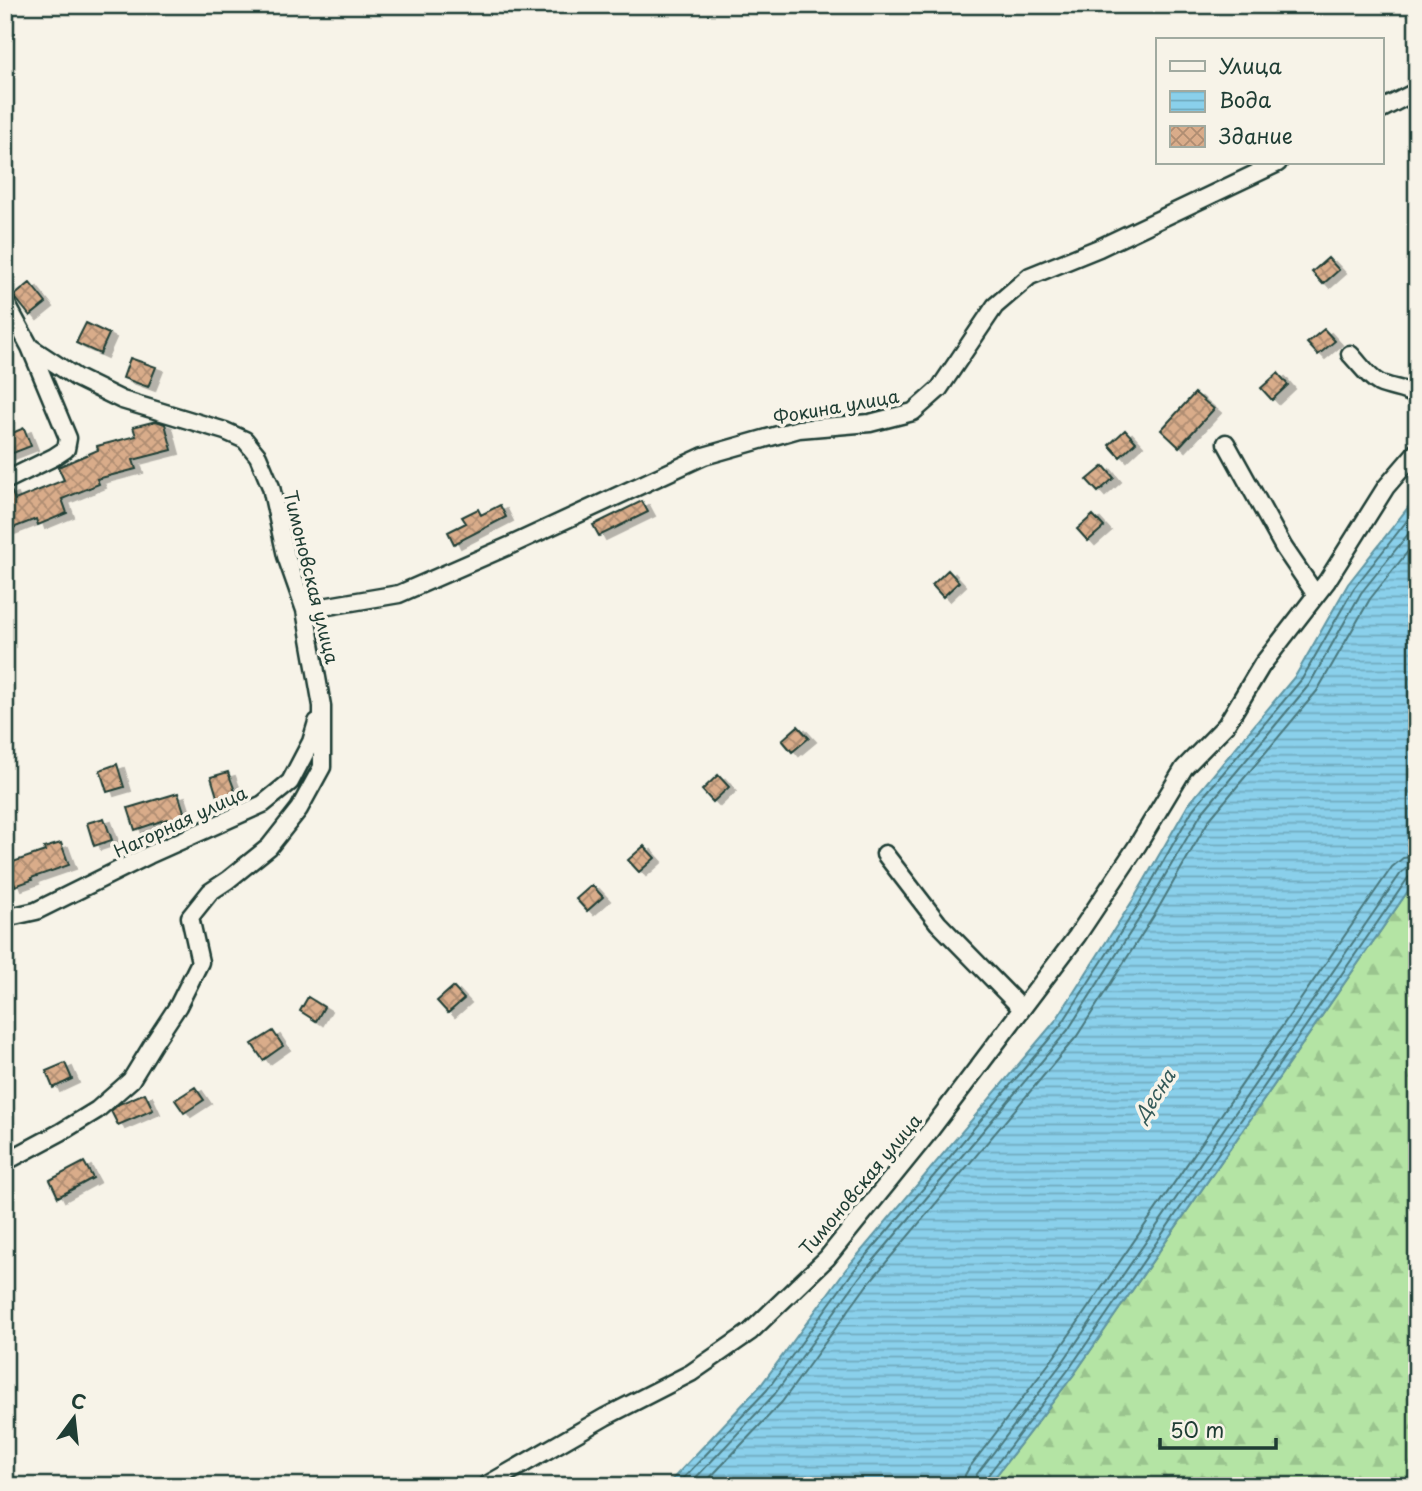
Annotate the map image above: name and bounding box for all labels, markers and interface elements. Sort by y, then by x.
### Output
legend [1156,38,1384,164]
text: Улица [1219,49,1282,81]
text: Вода [1219,83,1271,115]
text: Здание [1219,119,1293,151]
street label: Фокина улица [771,382,901,430]
street label: Тимоновская улица [277,487,347,667]
street label: Нагорная улица [109,778,252,864]
water label: Десна [1126,1062,1182,1128]
street label: Тимоновская улица [793,1107,928,1261]
north arrow [38,1382,108,1452]
text: С [68,1385,89,1416]
scale bar [1160,1407,1275,1451]
text: 50 m [1170,1413,1224,1445]

